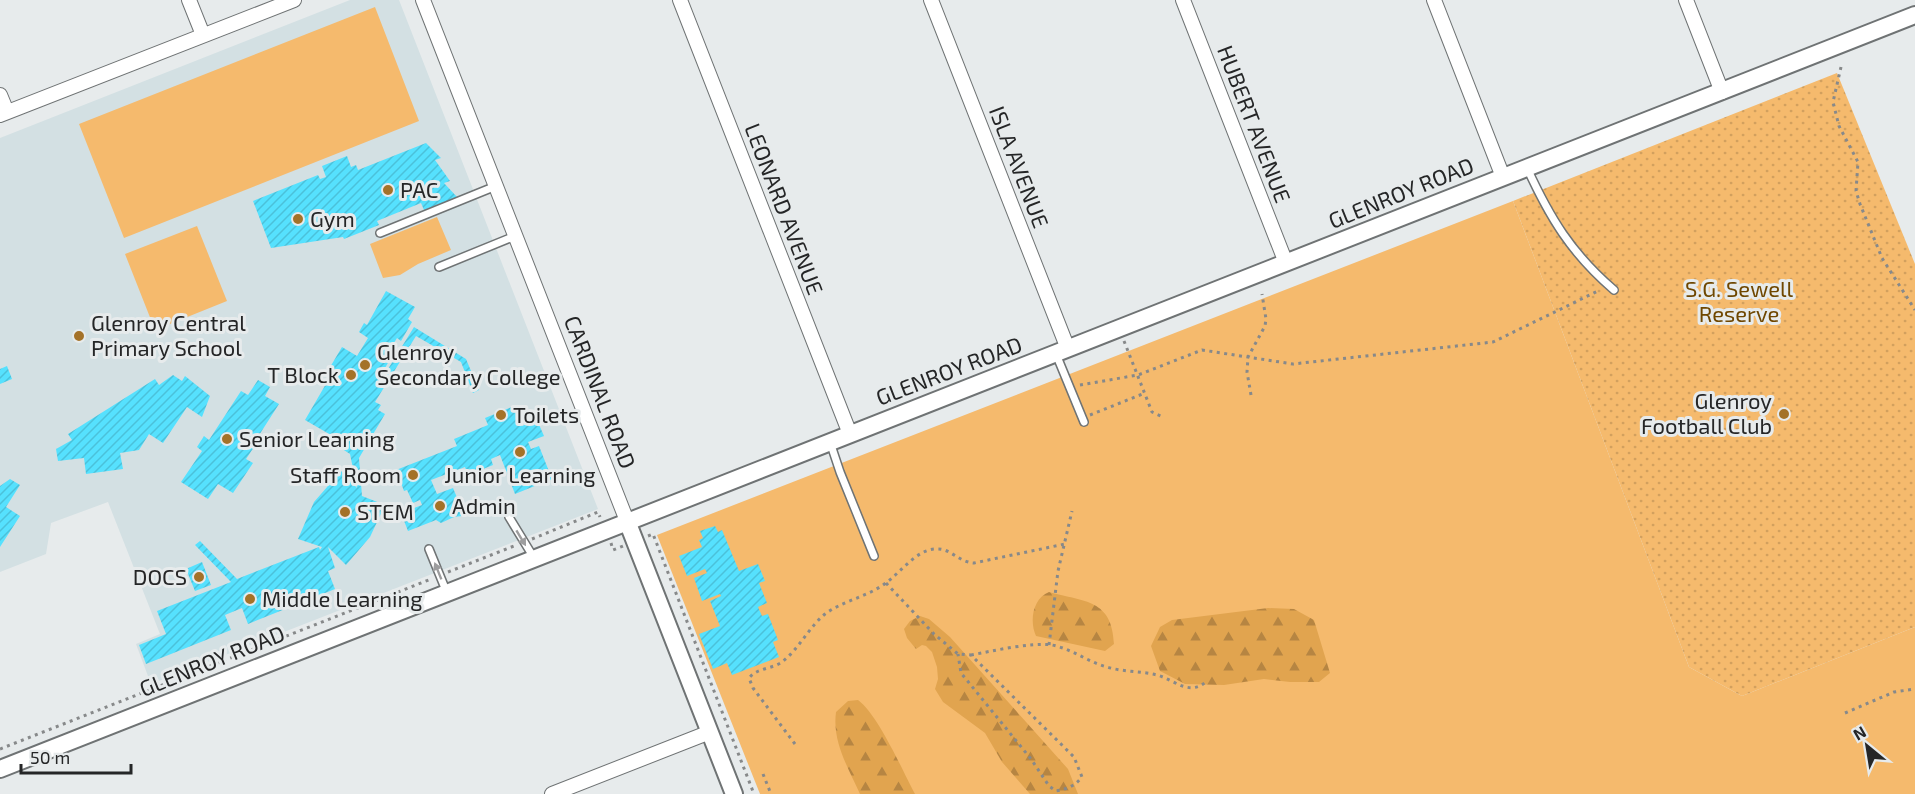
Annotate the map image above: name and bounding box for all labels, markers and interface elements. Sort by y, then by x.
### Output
street label: HUBERT AVENUE [1213,41,1297,206]
street label: ISLA AVENUE [985,102,1055,231]
street label: LEONARD AVENUE [740,119,830,298]
street label: GLENROY ROAD [1324,151,1477,233]
place label: PAC [400,176,438,202]
marker: PAC [381,183,395,197]
place label: Gym [310,205,355,231]
marker: Gym [291,212,305,226]
park label: S.G. Sewell Reserve [1685,275,1794,326]
place label: Glenroy Central Primary School [91,309,246,360]
street label: CARDINAL ROAD [560,312,642,472]
marker: Glenroy Central Primary School [72,329,86,343]
street label: GLENROY ROAD [872,330,1025,410]
place label: Glenroy Secondary College [377,338,561,389]
marker: Glenroy Secondary College [358,358,372,372]
place label: T Block [267,361,339,387]
marker: T Block [344,368,358,382]
place label: Glenroy Football Club [1641,387,1772,438]
place label: Toilets [513,401,579,427]
marker: Glenroy Football Club [1777,407,1791,421]
marker: Toilets [494,408,508,422]
place label: Senior Learning [239,425,394,451]
marker: Senior Learning [220,432,234,446]
marker: Junior Learning [513,445,527,459]
place label: Staff Room [290,461,401,487]
place label: Junior Learning [444,461,596,487]
marker: Staff Room [406,468,420,482]
place label: Admin [452,492,516,518]
place label: STEM [357,498,414,524]
marker: Admin [433,499,447,513]
marker: STEM [338,505,352,519]
one-way arrow [516,530,527,546]
one-way arrow [433,562,442,580]
place label: DOCS [133,563,187,589]
marker: DOCS [192,570,206,584]
place label: Middle Learning [262,585,423,611]
marker: Middle Learning [243,592,257,606]
street label: GLENROY ROAD [135,619,288,701]
north arrow [1837,716,1897,776]
text: N [1849,721,1869,744]
scale bar [21,737,130,775]
text: 50 m [30,746,70,768]

